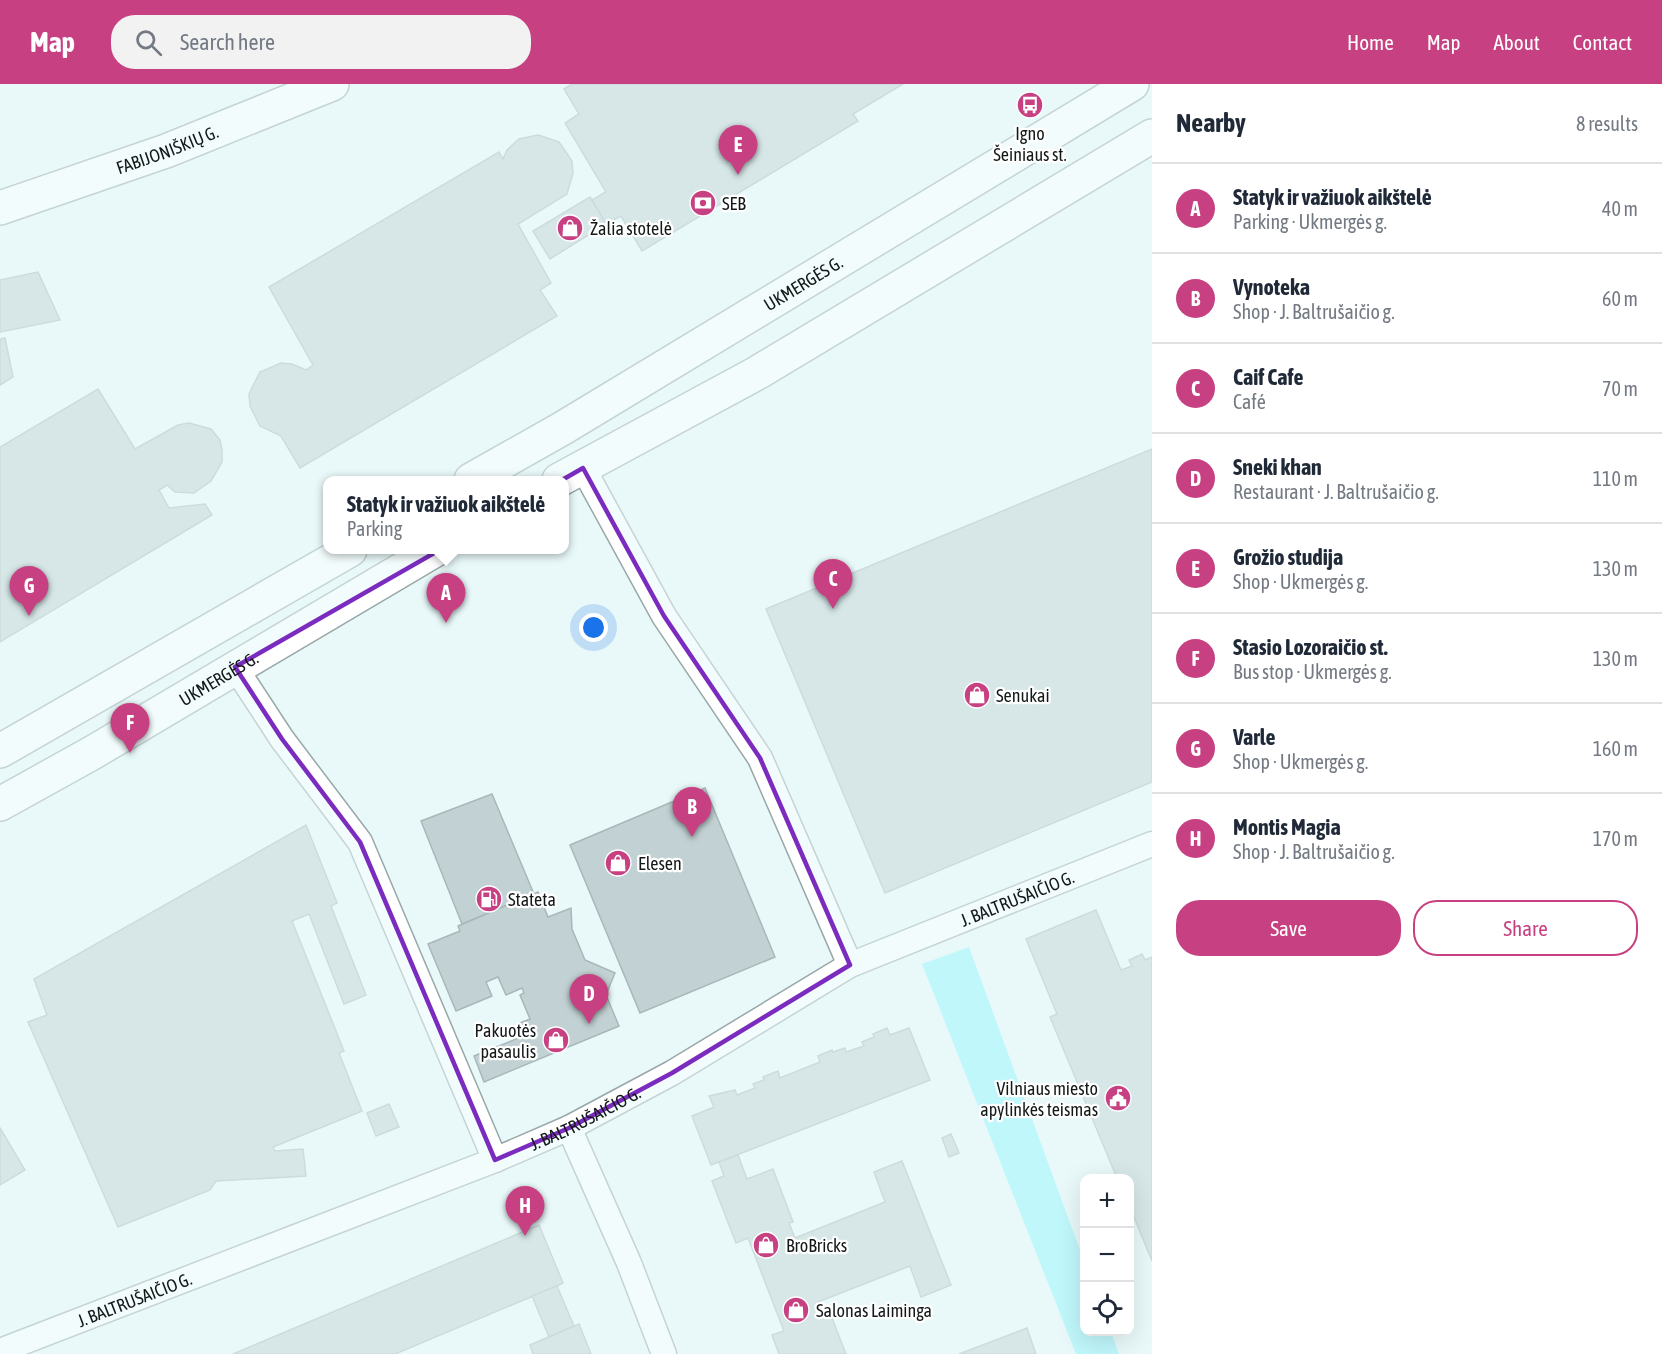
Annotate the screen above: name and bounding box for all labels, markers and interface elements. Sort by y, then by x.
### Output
search box [111,15,531,69]
text: Map [30,26,75,58]
icon: search [132,26,165,59]
text: Search here [180,29,275,55]
text: Home [1347,30,1394,54]
text: Map [1427,30,1461,54]
text: About [1494,30,1540,54]
text: Contact [1573,30,1632,54]
bus stop icon: Igno Šeiniaus st. [1015,90,1045,120]
text: Nearby [1176,108,1246,138]
text: 8 results [1576,112,1638,135]
street label: FABIJONIŠKIŲ G. [113,121,221,178]
place label: Igno Šeiniaus st. [993,123,1067,165]
pin: E [718,126,758,175]
text: Statyk ir važiuok aikštelė [1233,184,1432,210]
bank icon: SEB [688,188,718,218]
place label: SEB [722,193,746,214]
text: A [1191,197,1200,220]
text: 40 m [1602,197,1638,220]
text: Parking · Ukmergės g. [1233,210,1387,233]
shop icon: Žalia stotelė [555,213,585,243]
place label: Žalia stotelė [590,218,672,239]
street label: UKMERGĖS G. [760,251,846,315]
text: Vynoteka [1233,274,1310,300]
text: B [1191,287,1200,310]
text: 60 m [1602,287,1638,310]
text: Shop · J. Baltrušaičio g. [1233,300,1395,323]
text: Caif Cafe [1233,364,1303,390]
text: C [1191,377,1200,400]
text: 70 m [1602,377,1638,400]
text: Café [1233,390,1266,413]
text: Sneki khan [1233,454,1322,480]
text: D [1190,467,1201,490]
text: 110 m [1593,467,1638,490]
popup [323,476,569,554]
text: Restaurant · J. Baltrušaičio g. [1233,480,1439,503]
text: Statyk ir važiuok aikštelė [347,491,545,517]
text: Parking [347,517,402,540]
text: Grožio studija [1233,544,1343,570]
text: E [1191,557,1200,580]
text: 130 m [1593,557,1638,580]
pin: C [814,560,852,609]
pin: G [9,566,48,616]
text: Shop · Ukmergės g. [1233,570,1368,593]
pin: A [426,574,466,623]
your location [579,613,608,642]
text: Stasio Lozoraičio st. [1233,634,1388,660]
street label: UKMERGĖS G. [175,647,262,710]
text: F [1191,647,1200,670]
text: 130 m [1593,647,1638,670]
text: Bus stop · Ukmergės g. [1233,660,1392,683]
shop icon: Senukai [962,680,992,710]
place label: Senukai [996,685,1050,706]
pin: F [110,704,150,753]
text: Varle [1233,724,1275,750]
text: G [1190,737,1201,760]
text: 160 m [1593,737,1638,760]
text: Shop · Ukmergės g. [1233,750,1368,773]
pin: B [672,788,712,837]
text: Montis Magia [1233,814,1341,840]
text: H [1190,827,1201,850]
text: 170 m [1593,827,1638,850]
text: Shop · J. Baltrušaičio g. [1233,840,1395,863]
shop icon: Elesen [603,848,633,878]
place label: Elesen [638,853,682,874]
street label: J. BALTRUŠAIČIO G. [957,866,1077,930]
fuel station icon: Stateta [474,884,504,914]
place label: Stateta [508,889,556,910]
button: Save [1176,900,1401,956]
button: Share [1413,900,1638,956]
pin: D [570,974,608,1024]
place label: Pakuotės pasaulis [475,1020,536,1062]
shop icon: Pakuotės pasaulis [541,1025,571,1055]
place label: Vilniaus miesto apylinkės teismas [980,1078,1098,1120]
street label: J. BALTRUŠAIČIO G. [527,1081,644,1154]
public building icon: Vilniaus miesto apylinkės teismas [1103,1083,1133,1113]
map controls [1080,1174,1134,1336]
button: + [1080,1174,1134,1228]
pin: H [506,1186,544,1236]
button: − [1080,1228,1134,1282]
shop icon: BroBricks [751,1230,781,1260]
place label: BroBricks [786,1235,847,1256]
street label: J. BALTRUŠAIČIO G. [74,1268,194,1331]
button: locate [1080,1282,1134,1336]
shop icon: Salonas Laiminga [781,1295,811,1325]
place label: Salonas Laiminga [816,1300,932,1321]

